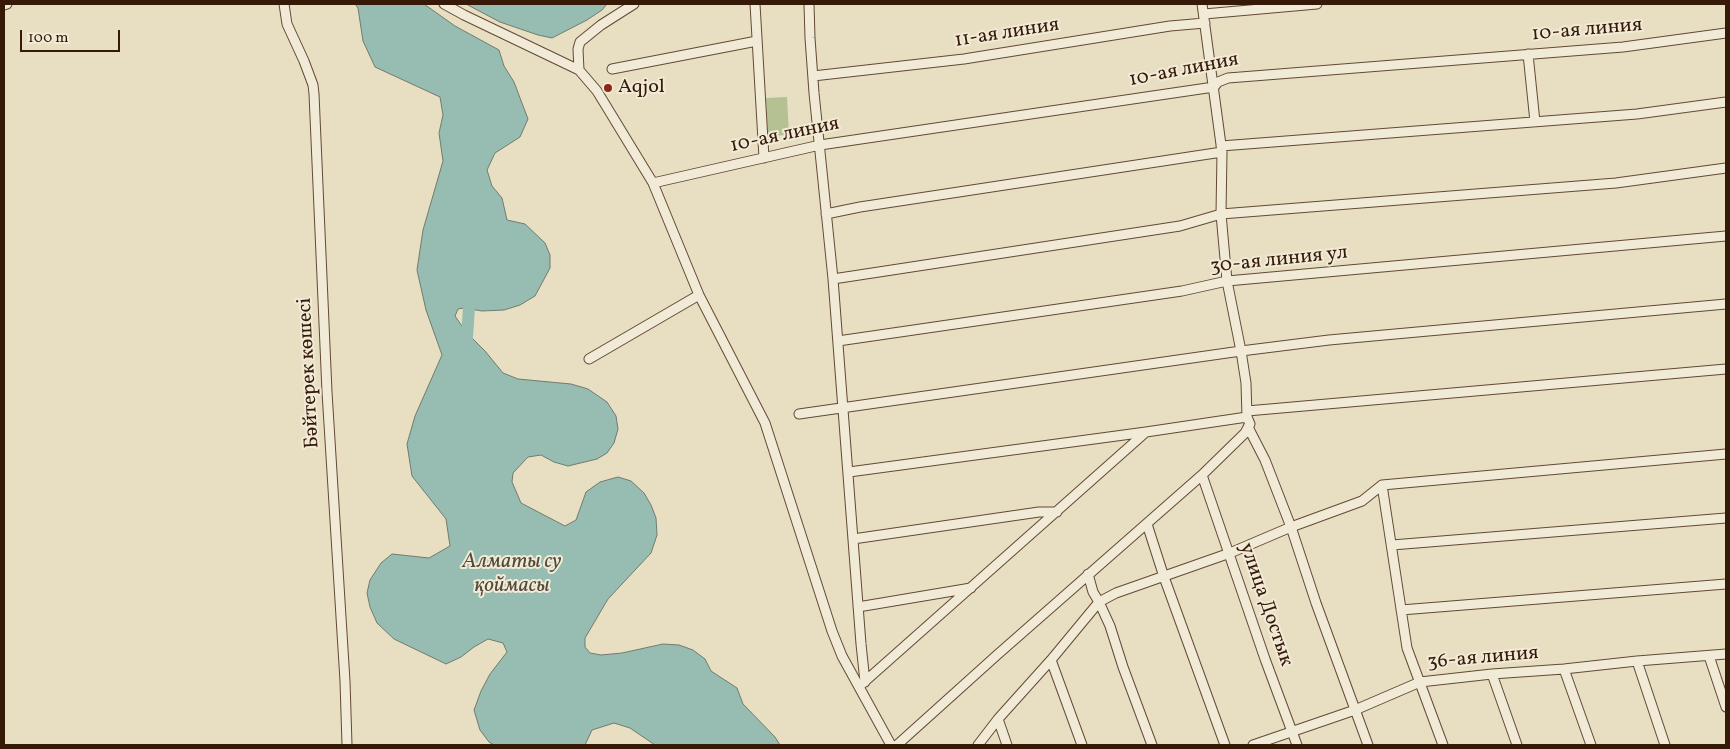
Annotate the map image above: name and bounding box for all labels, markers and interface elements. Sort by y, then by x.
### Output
street label: 11-ая линия [953,14,1061,54]
street label: 10-ая линия [1531,14,1643,48]
scale bar [22,20,122,52]
text: 100 m [28,28,68,49]
street label: 10-ая линия [1127,49,1241,93]
place label: Aqjol [618,76,665,100]
marker: Aqjol [602,82,614,94]
street label: 10-ая линия [728,113,842,159]
street label: 30-ая линия ул [1209,242,1349,280]
street label: Бәйтерек көшесі [294,297,326,449]
street label: улица Достык [1233,540,1297,670]
water label: Алматы су қоймасы [462,550,562,600]
street label: 36-ая линия [1426,642,1540,676]

